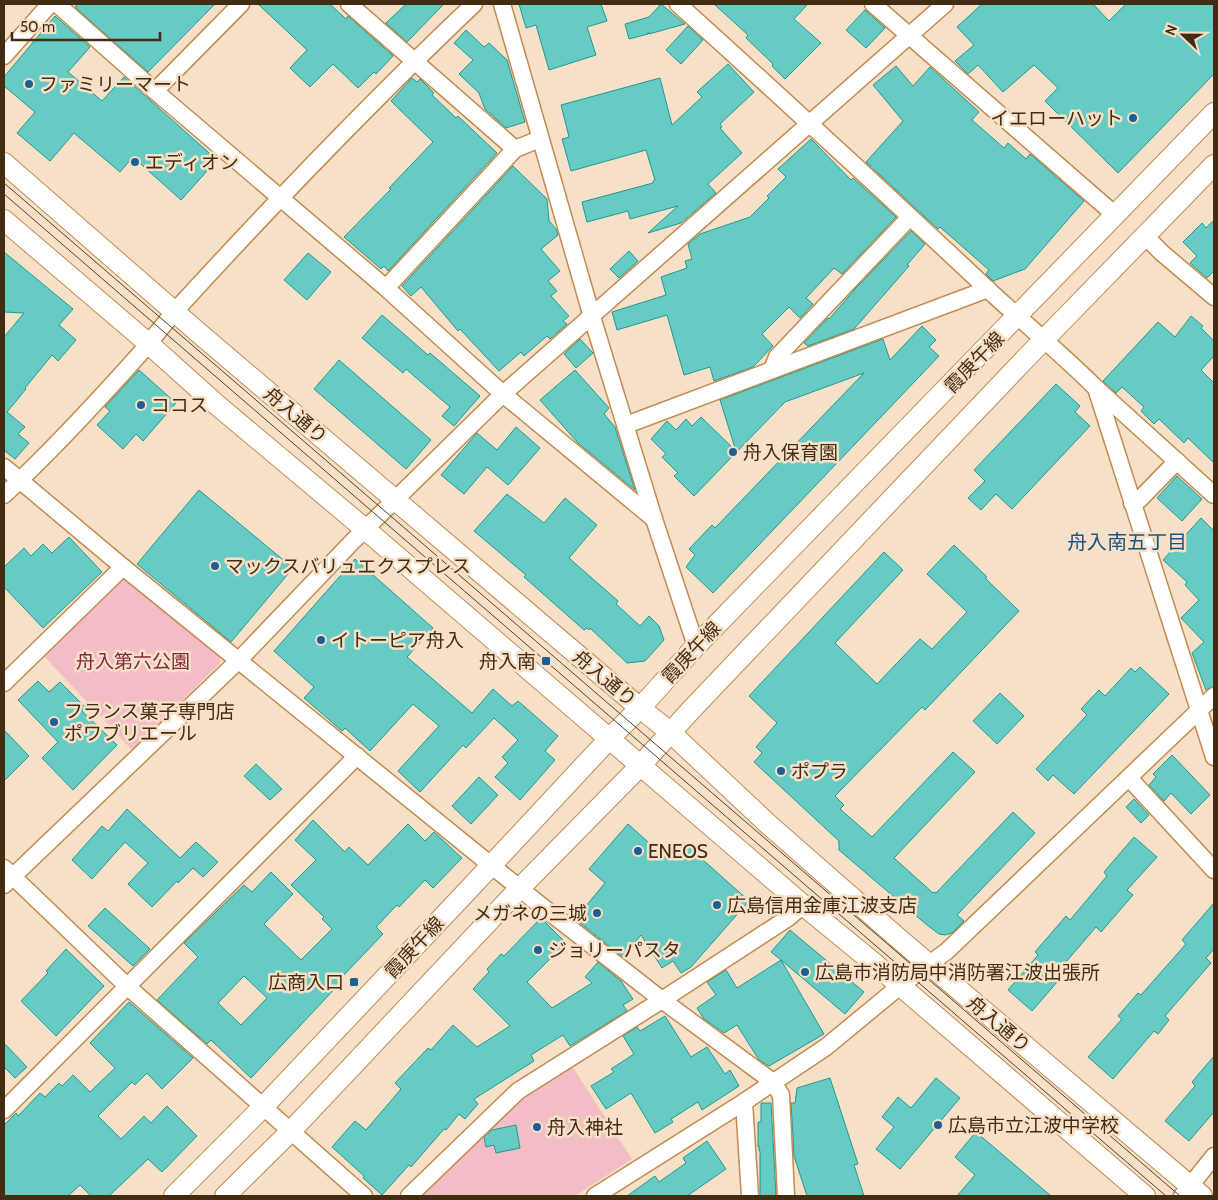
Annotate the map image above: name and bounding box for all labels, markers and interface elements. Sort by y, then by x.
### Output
scale bar [12,10,160,42]
north arrow [1158,10,1208,60]
text: 50 m [20,18,55,36]
text: N [1161,22,1181,38]
place label: ファミリーマート [39,73,191,96]
marker: ファミリーマート [23,78,35,90]
place label: イエローハット [991,107,1123,130]
marker: イエローハット [1127,112,1139,124]
place label: エディオン [145,151,239,174]
marker: エディオン [129,156,141,168]
street label: 霞庚午線 [940,327,1009,398]
street label: 舟入通り [259,382,332,449]
place label: ココス [151,394,208,417]
marker: ココス [135,399,147,411]
place label: 舟入保育園 [743,441,838,464]
marker: 舟入保育園 [727,446,739,458]
district label: 舟入南五丁目 [1067,530,1187,554]
place label: マックスバリュエクスプレス [225,555,471,578]
marker: マックスバリュエクスプレス [209,560,221,572]
street label: 霞庚午線 [657,617,726,688]
place label: イトーピア舟入 [331,629,464,652]
marker: イトーピア舟入 [315,634,327,646]
street label: 舟入通り [568,645,641,712]
park label: 舟入第六公園 [76,650,190,673]
place label: 舟入南 [479,650,536,673]
marker: 舟入南 [540,655,552,667]
place label: フランス菓子専門店 ポワブリエール [64,700,235,745]
marker: フランス菓子専門店 ポワブリエール [48,716,60,728]
place label: ポプラ [791,760,848,783]
marker: ポプラ [775,765,787,777]
place label: ENEOS [648,840,708,863]
marker: ENEOS [632,845,644,857]
place label: 広島信用金庫江波支店 [727,894,917,917]
marker: 広島信用金庫江波支店 [711,899,723,911]
place label: メガネの三城 [473,902,587,925]
marker: メガネの三城 [591,907,603,919]
street label: 霞庚午線 [380,912,449,983]
place label: ジョリーパスタ [548,939,681,962]
marker: ジョリーパスタ [532,944,544,956]
place label: 広島市消防局中消防署江波出張所 [815,961,1100,984]
marker: 広島市消防局中消防署江波出張所 [799,966,811,978]
place label: 広商入口 [268,971,344,994]
marker: 広商入口 [348,976,360,988]
street label: 舟入通り [962,991,1035,1058]
place label: 広島市立江波中学校 [948,1114,1119,1137]
place label: 舟入神社 [547,1116,623,1139]
marker: 広島市立江波中学校 [932,1119,944,1131]
marker: 舟入神社 [531,1121,543,1133]

